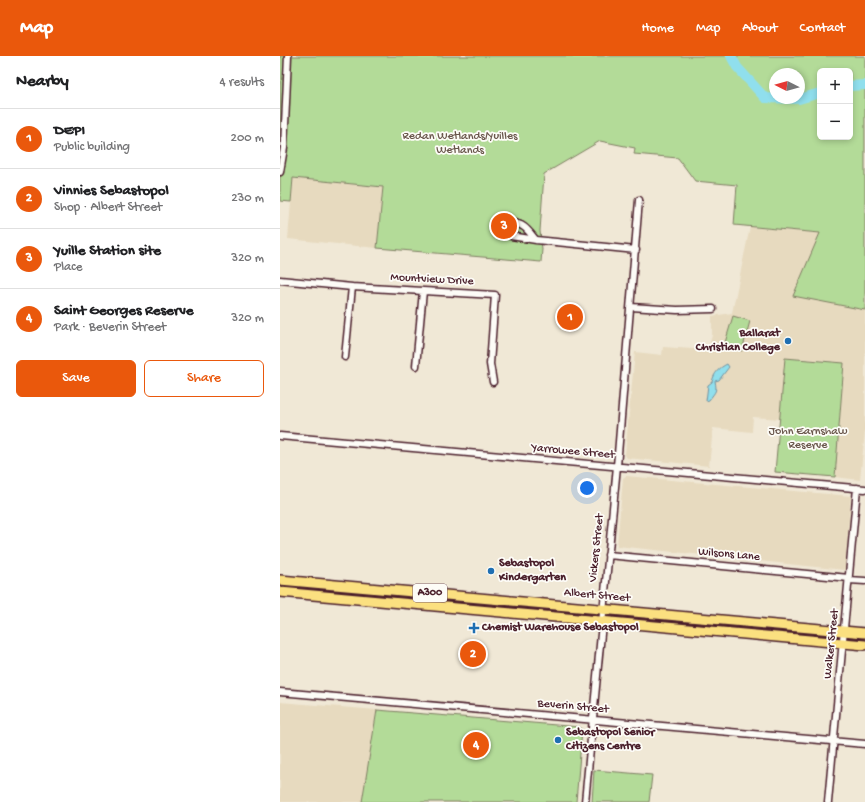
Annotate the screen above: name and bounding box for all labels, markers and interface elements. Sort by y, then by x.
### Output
text: Map [20,17,53,40]
text: Home [642,20,674,37]
text: Map [696,20,720,37]
text: About [742,20,778,37]
text: Contact [800,20,845,37]
north arrow [769,68,805,104]
map controls [817,68,853,140]
button: + [817,68,853,104]
text: Nearby [16,72,69,92]
text: 4 results [220,75,264,90]
button: − [817,104,853,140]
text: DEPI [54,122,85,140]
park label: Redan Wetlands/Yuilles Wetlands [402,130,518,158]
text: 1 [26,131,32,146]
text: 200 m [231,131,264,146]
text: Public building [54,140,130,155]
text: Vinnies Sebastopol [54,182,169,200]
text: 2 [26,191,32,206]
text: 230 m [231,191,264,206]
text: Shop · Albert Street [54,200,162,215]
pin: 3 [491,211,517,241]
text: Yuille Station site [54,242,161,260]
text: 3 [26,251,32,266]
text: 320 m [231,251,264,266]
text: Place [54,260,82,275]
street label: Mountview Drive [390,271,475,289]
text: Saint Georges Reserve [54,302,194,320]
pin: 1 [557,302,583,332]
text: 4 [26,311,32,326]
text: 320 m [231,311,264,326]
text: Park · Beverin Street [54,320,166,335]
place label: Ballarat Christian College [695,327,781,355]
marker: Ballarat Christian College [783,336,793,346]
button: Save [16,360,136,397]
button: Share [144,360,264,397]
park label: John Earnshaw Reserve [769,425,848,453]
street label: Yarrowee Street [530,441,616,463]
your location [577,478,597,498]
street label: Vickers Street [586,512,608,584]
street label: Wilsons Lane [698,545,761,565]
place label: Sebastopol Kindergarten [498,557,566,585]
marker: Sebastopol Kindergarten [486,566,496,576]
road number: A300 [413,584,447,602]
street label: Albert Street [563,586,632,606]
street label: Walker Street [821,607,843,680]
place label: Chemist Warehouse Sebastopol [481,621,639,635]
marker: Chemist Warehouse Sebastopol [469,623,479,633]
pin: 2 [460,639,486,669]
street label: Beverin Street [536,697,610,717]
place label: Sebastopol Senior Citizens Centre [565,726,656,754]
pin: 4 [463,730,489,760]
marker: Sebastopol Senior Citizens Centre [553,735,563,745]

